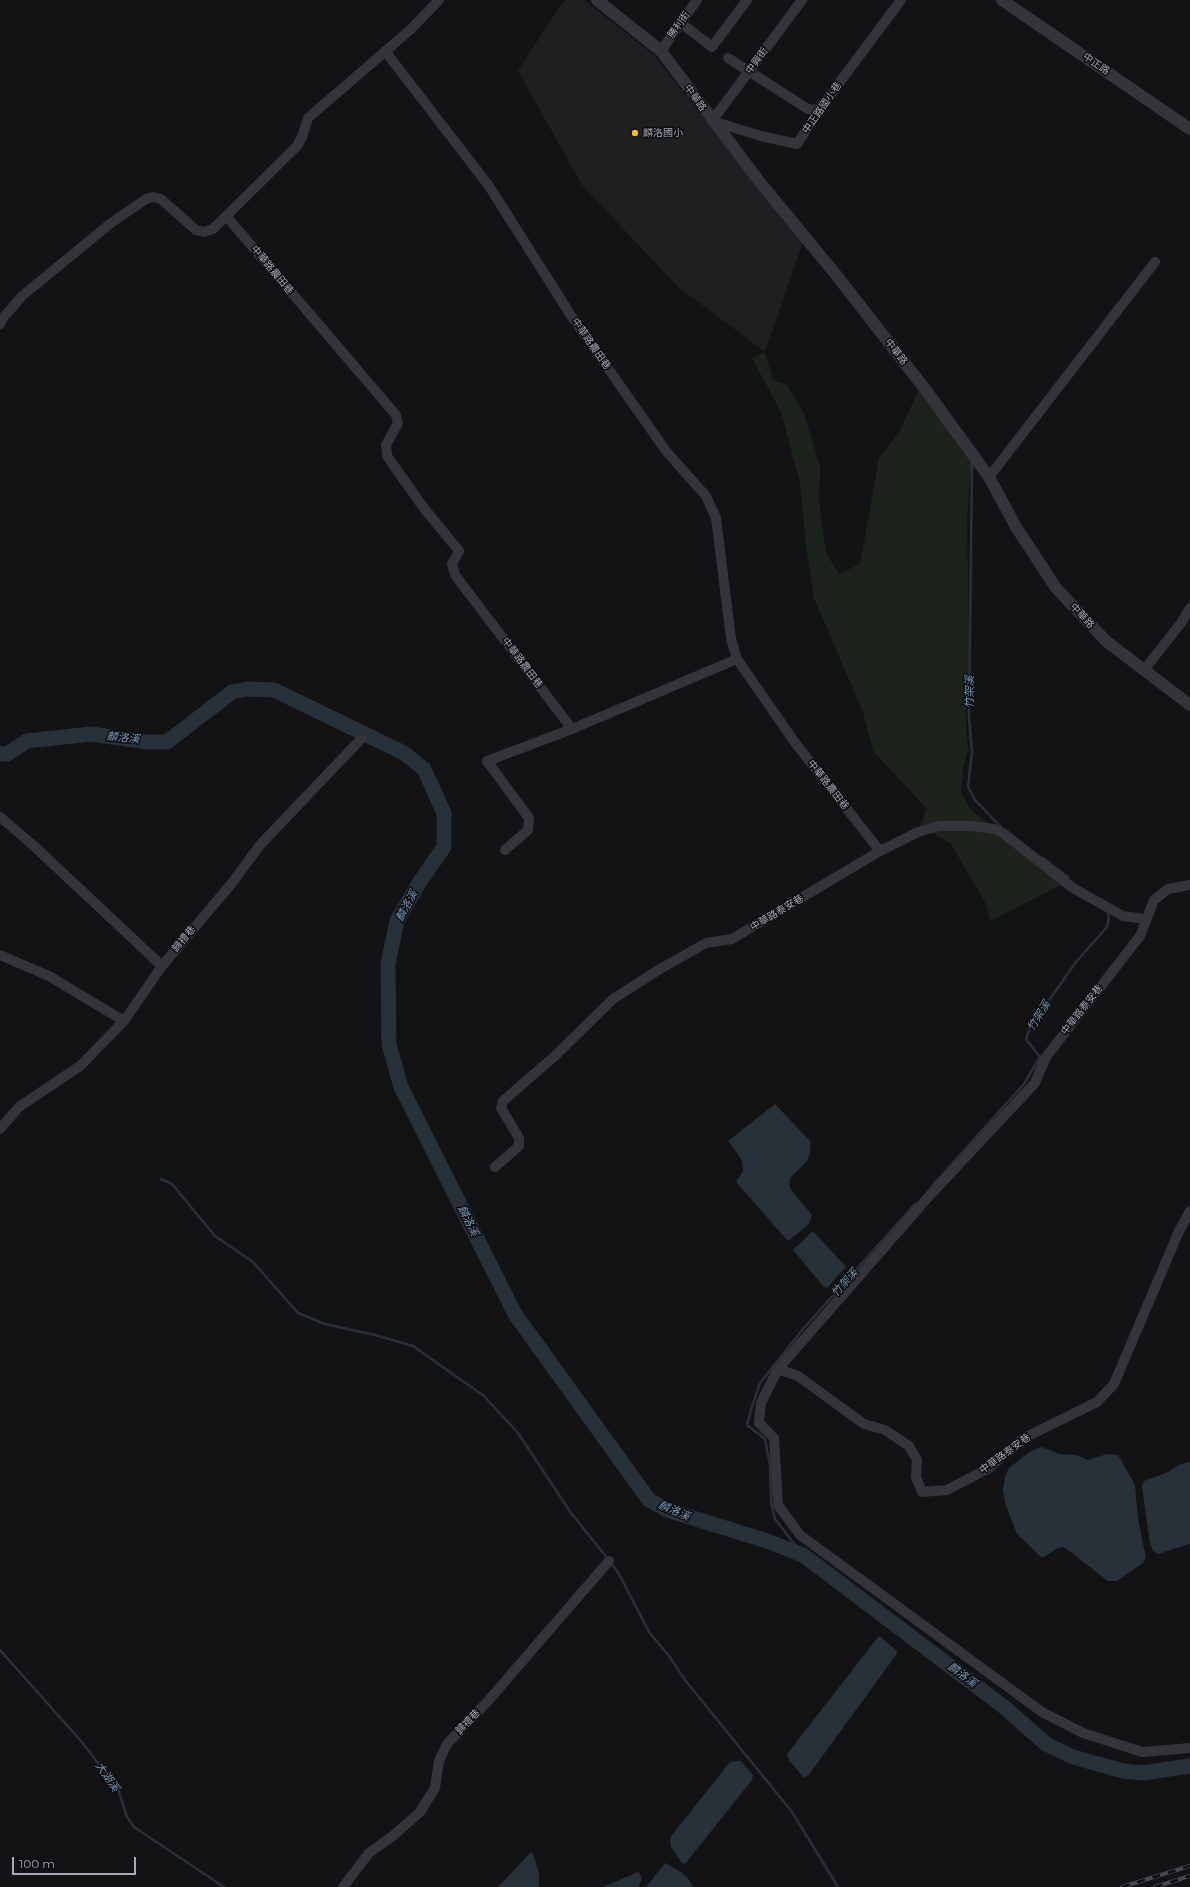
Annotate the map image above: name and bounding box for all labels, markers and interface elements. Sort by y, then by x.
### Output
street label: 勝利街 [665,9,693,41]
street label: 中興街 [743,45,771,77]
street label: 中正路 [1080,51,1112,77]
street label: 中正路國小巷 [800,80,844,136]
street label: 中華路 [681,82,709,114]
place label: 麟洛國小 [643,127,683,139]
marker: 麟洛國小 [630,128,640,138]
street label: 中華路農田巷 [248,243,296,297]
street label: 中華路農田巷 [569,316,613,372]
street label: 中華路 [882,336,910,368]
street label: 中華路 [1067,601,1097,631]
street label: 中華路農田巷 [499,635,545,691]
water label: 竹架溪 [963,675,977,709]
water label: 麟洛溪 [106,730,140,746]
street label: 中華路農田巷 [805,758,851,812]
water label: 麟洛溪 [393,888,421,924]
street label: 中華路泰安巷 [748,892,806,934]
street label: 歸禮巷 [170,924,198,954]
street label: 中華路泰安巷 [1059,983,1105,1037]
water label: 竹架溪 [1025,999,1053,1033]
water label: 麟洛溪 [455,1203,481,1239]
water label: 竹架溪 [829,1266,861,1300]
street label: 中華路泰安巷 [977,1432,1033,1476]
water label: 麟洛溪 [656,1498,692,1524]
water label: 麟洛溪 [945,1660,979,1690]
street label: 歸禮巷 [453,1707,483,1737]
water label: 大湖溪 [92,1760,122,1794]
scale bar [14,1849,138,1875]
text: 100 m [19,1856,55,1871]

